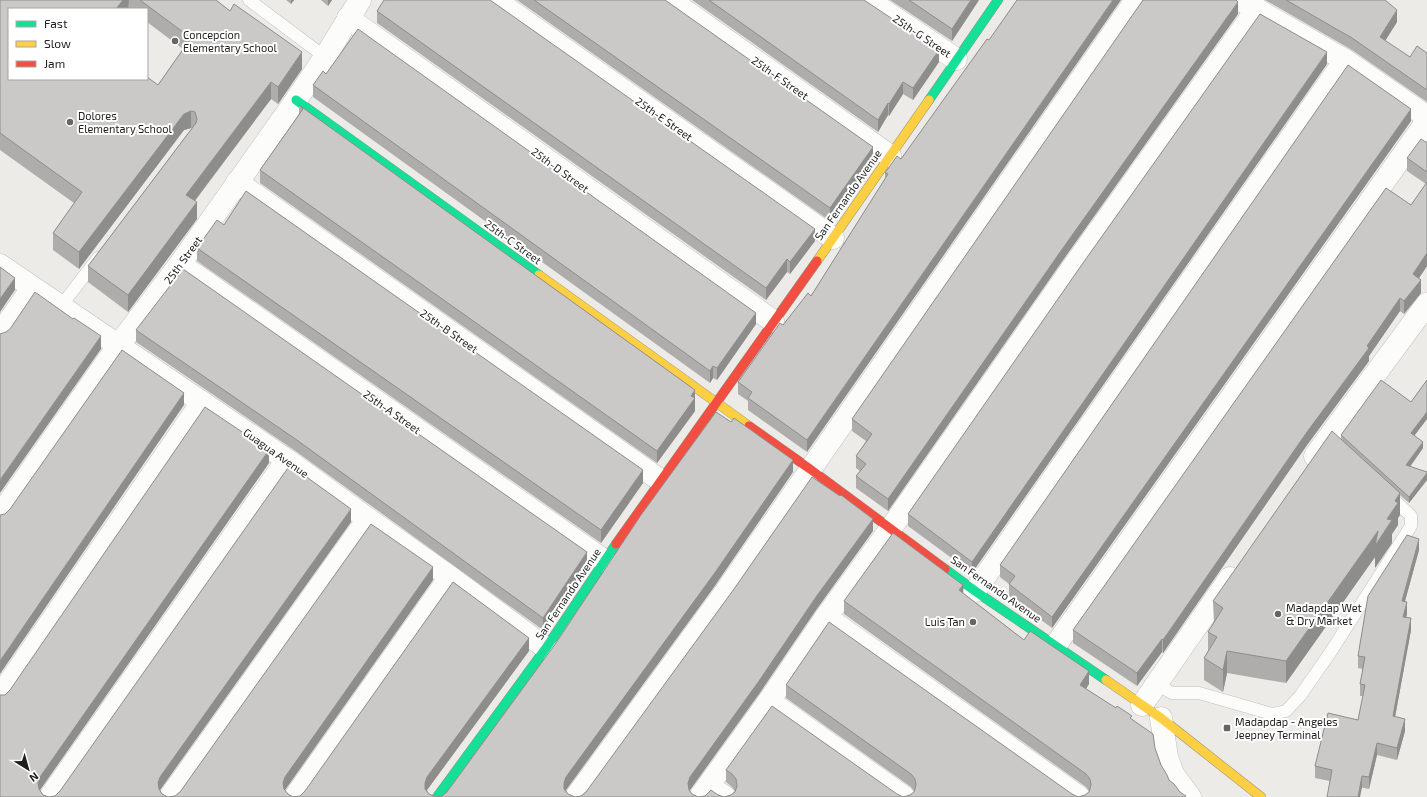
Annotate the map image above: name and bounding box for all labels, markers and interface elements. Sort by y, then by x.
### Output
legend [8,8,148,80]
street label: 25th-G Street [891,11,954,60]
text: Fast [44,16,68,30]
place label: Concepcion Elementary School [183,28,277,54]
text: Slow [44,36,71,50]
marker: Concepcion Elementary School [170,36,180,46]
street label: 25th-F Street [749,53,811,102]
text: Jam [44,56,65,70]
street label: 25th-E Street [633,94,695,143]
place label: Dolores Elementary School [78,109,172,135]
marker: Dolores Elementary School [65,117,75,127]
street label: 25th-D Street [529,144,592,195]
street label: San Fernando Avenue [811,147,884,242]
street label: 25th-C Street [482,217,544,267]
street label: 25th Street [161,233,204,286]
street label: 25th-B Street [418,306,481,355]
street label: 25th-A Street [361,387,424,436]
street label: Guagua Avenue [241,425,312,480]
street label: San Fernando Avenue [532,545,603,642]
street label: San Fernando Avenue [949,552,1044,625]
place label: Madapdap Wet & Dry Market [1286,601,1362,627]
marker: Madapdap Wet & Dry Market [1273,609,1283,619]
place label: Luis Tan [925,615,965,628]
marker: Luis Tan [968,617,978,627]
place label: Madapdap - Angeles Jeepney Terminal [1235,715,1338,741]
marker: Madapdap - Angeles Jeepney Terminal [1222,723,1232,733]
north arrow [8,749,48,789]
text: N [27,770,41,785]

